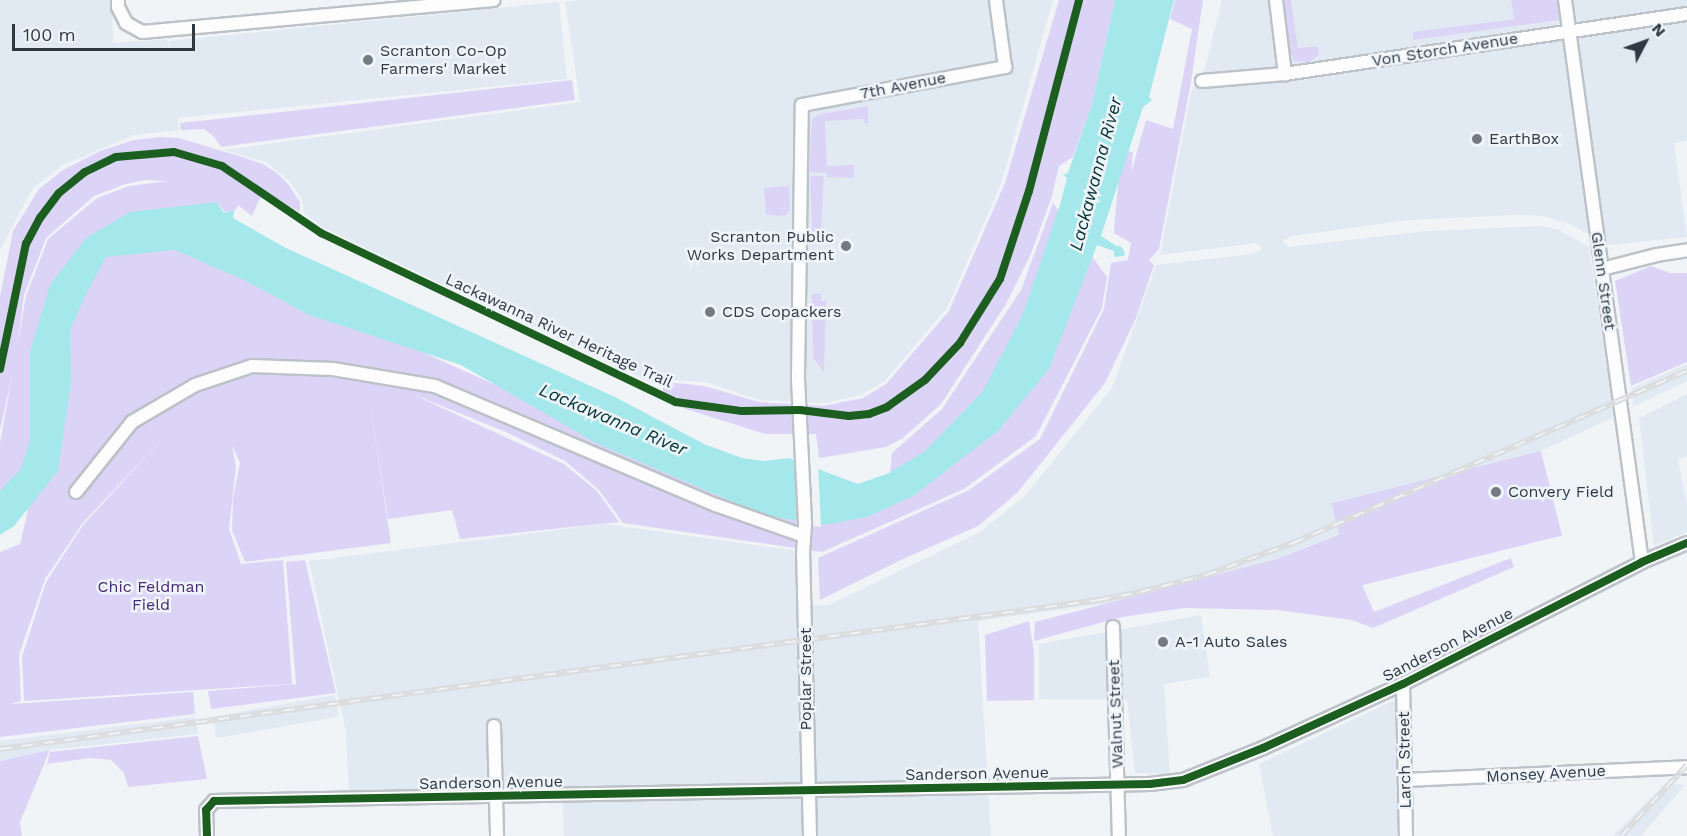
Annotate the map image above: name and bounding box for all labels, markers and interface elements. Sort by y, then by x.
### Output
scale bar [15,12,198,50]
north arrow [1615,12,1675,72]
text: N [1648,19,1670,41]
text: 100 m [23,24,76,45]
street label: Von Storch Avenue [1370,29,1520,71]
place label: Scranton Co-Op Farmers' Market [380,41,507,79]
marker: Scranton Co-Op Farmers' Market [361,53,375,67]
street label: 7th Avenue [858,68,948,104]
water label: Lackawanna River [1065,95,1127,253]
place label: EarthBox [1489,129,1559,149]
marker: EarthBox [1470,132,1484,146]
place label: Scranton Public Works Department [687,227,834,265]
street label: Glenn Street [1587,231,1619,331]
marker: Scranton Public Works Department [839,239,853,253]
street label: Lackawanna River Heritage Trail [442,269,676,393]
place label: CDS Copackers [722,302,841,322]
marker: CDS Copackers [703,305,717,319]
water label: Lackawanna River [536,379,690,461]
place label: Convery Field [1508,482,1614,502]
marker: Convery Field [1489,485,1503,499]
park label: Chic Feldman Field [98,577,204,615]
street label: Sanderson Avenue [1379,604,1517,686]
street label: Poplar Street [796,627,816,731]
place label: A-1 Auto Sales [1175,632,1288,652]
marker: A-1 Auto Sales [1156,635,1170,649]
street label: Walnut Street [1105,659,1127,769]
street label: Larch Street [1395,711,1415,809]
street label: Monsey Avenue [1485,761,1607,787]
street label: Sanderson Avenue [905,763,1049,785]
street label: Sanderson Avenue [419,772,563,794]

